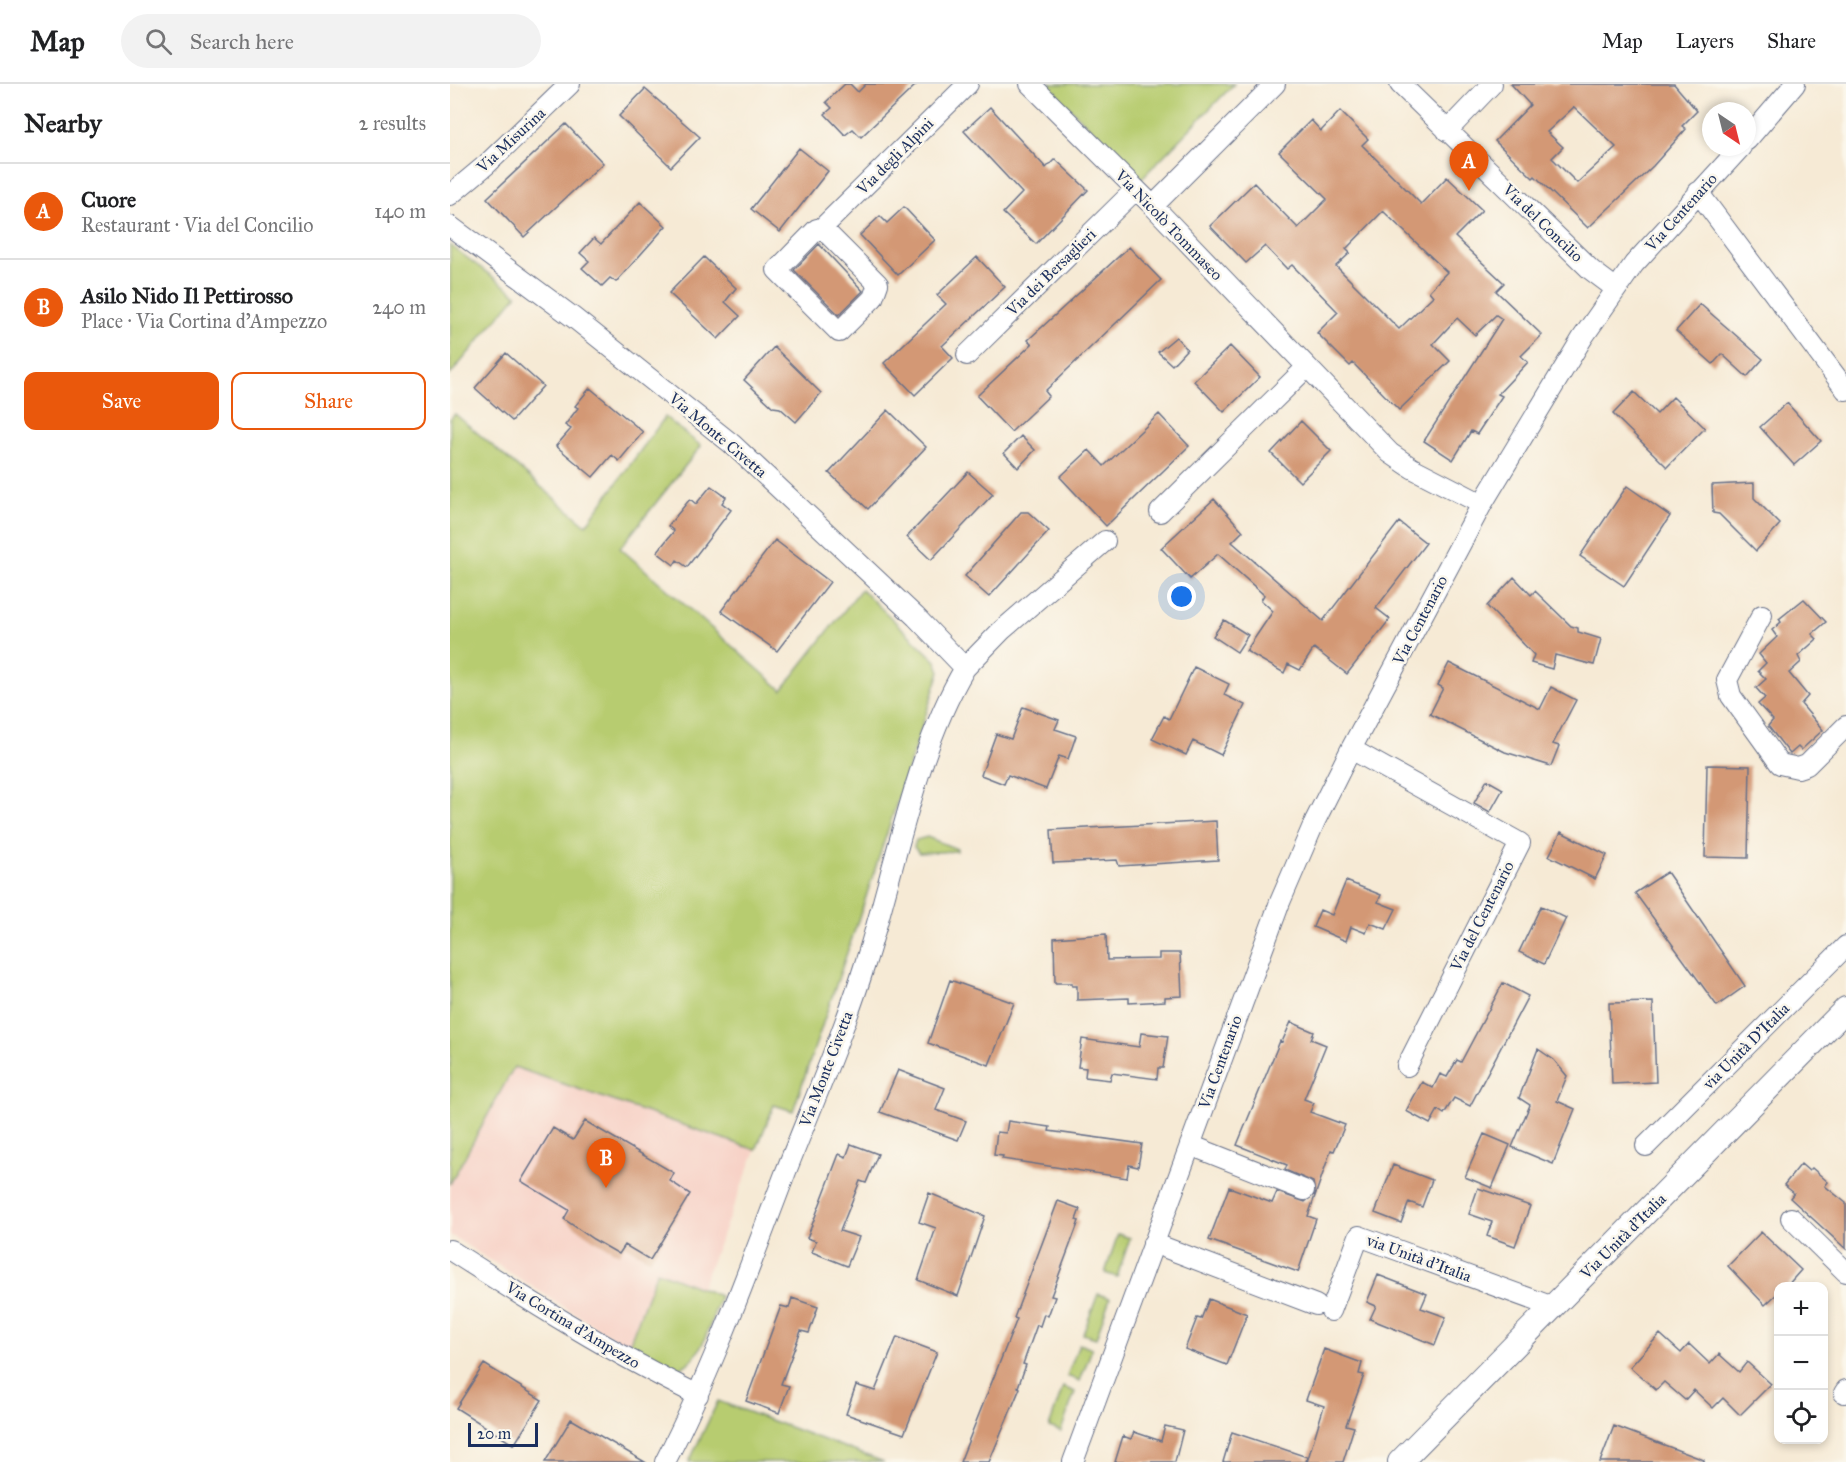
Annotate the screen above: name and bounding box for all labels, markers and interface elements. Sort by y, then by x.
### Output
search box [121,14,541,68]
text: Map [30,24,85,59]
icon: search [142,25,175,58]
text: Search here [190,28,294,55]
text: Map [1602,28,1643,54]
text: Layers [1676,28,1734,54]
text: Share [1767,28,1816,54]
north arrow [1702,102,1756,156]
street label: Via Misurina [472,103,549,177]
text: Nearby [24,107,102,139]
text: 2 results [358,111,426,135]
street label: Via degli Alpini [852,113,938,200]
pin: A [1450,141,1488,191]
street label: Via Nicolò Tommaseo [1111,165,1227,284]
street label: Via Centenario [1640,169,1721,256]
street label: Via del Concilio [1498,179,1587,266]
text: Cuore [81,186,136,213]
text: A [37,199,50,223]
text: 140 m [374,199,426,223]
text: Restaurant · Via del Concilio [81,213,313,237]
street label: Via dei Bersaglieri [1001,224,1101,321]
text: Asilo Nido Il Pettirosso [81,282,293,309]
text: B [37,295,50,319]
text: 240 m [372,295,426,319]
text: Place · Via Cortina d'Ampezzo [81,309,327,333]
button: Save [24,372,219,430]
button: Share [231,372,426,430]
street label: Via Monte Civetta [664,388,771,482]
street label: Via Centenario [1388,572,1451,669]
your location [1167,582,1196,611]
street label: Via del Centenario [1446,858,1518,975]
street label: via Unità D'Italia [1698,999,1793,1094]
street label: Via Monte Civetta [795,1008,857,1130]
street label: Via Centenario [1194,1013,1246,1112]
pin: B [586,1138,626,1188]
street label: Via Unità d'Italia [1576,1189,1670,1283]
street label: via Unità d'Italia [1363,1230,1474,1286]
street label: Via Cortina d'Ampezzo [502,1277,643,1373]
map controls [1774,1282,1828,1444]
button: + [1774,1282,1828,1336]
button: − [1774,1336,1828,1390]
button: locate [1774,1390,1828,1444]
scale bar [468,1420,538,1448]
text: 20 m [477,1424,511,1443]

